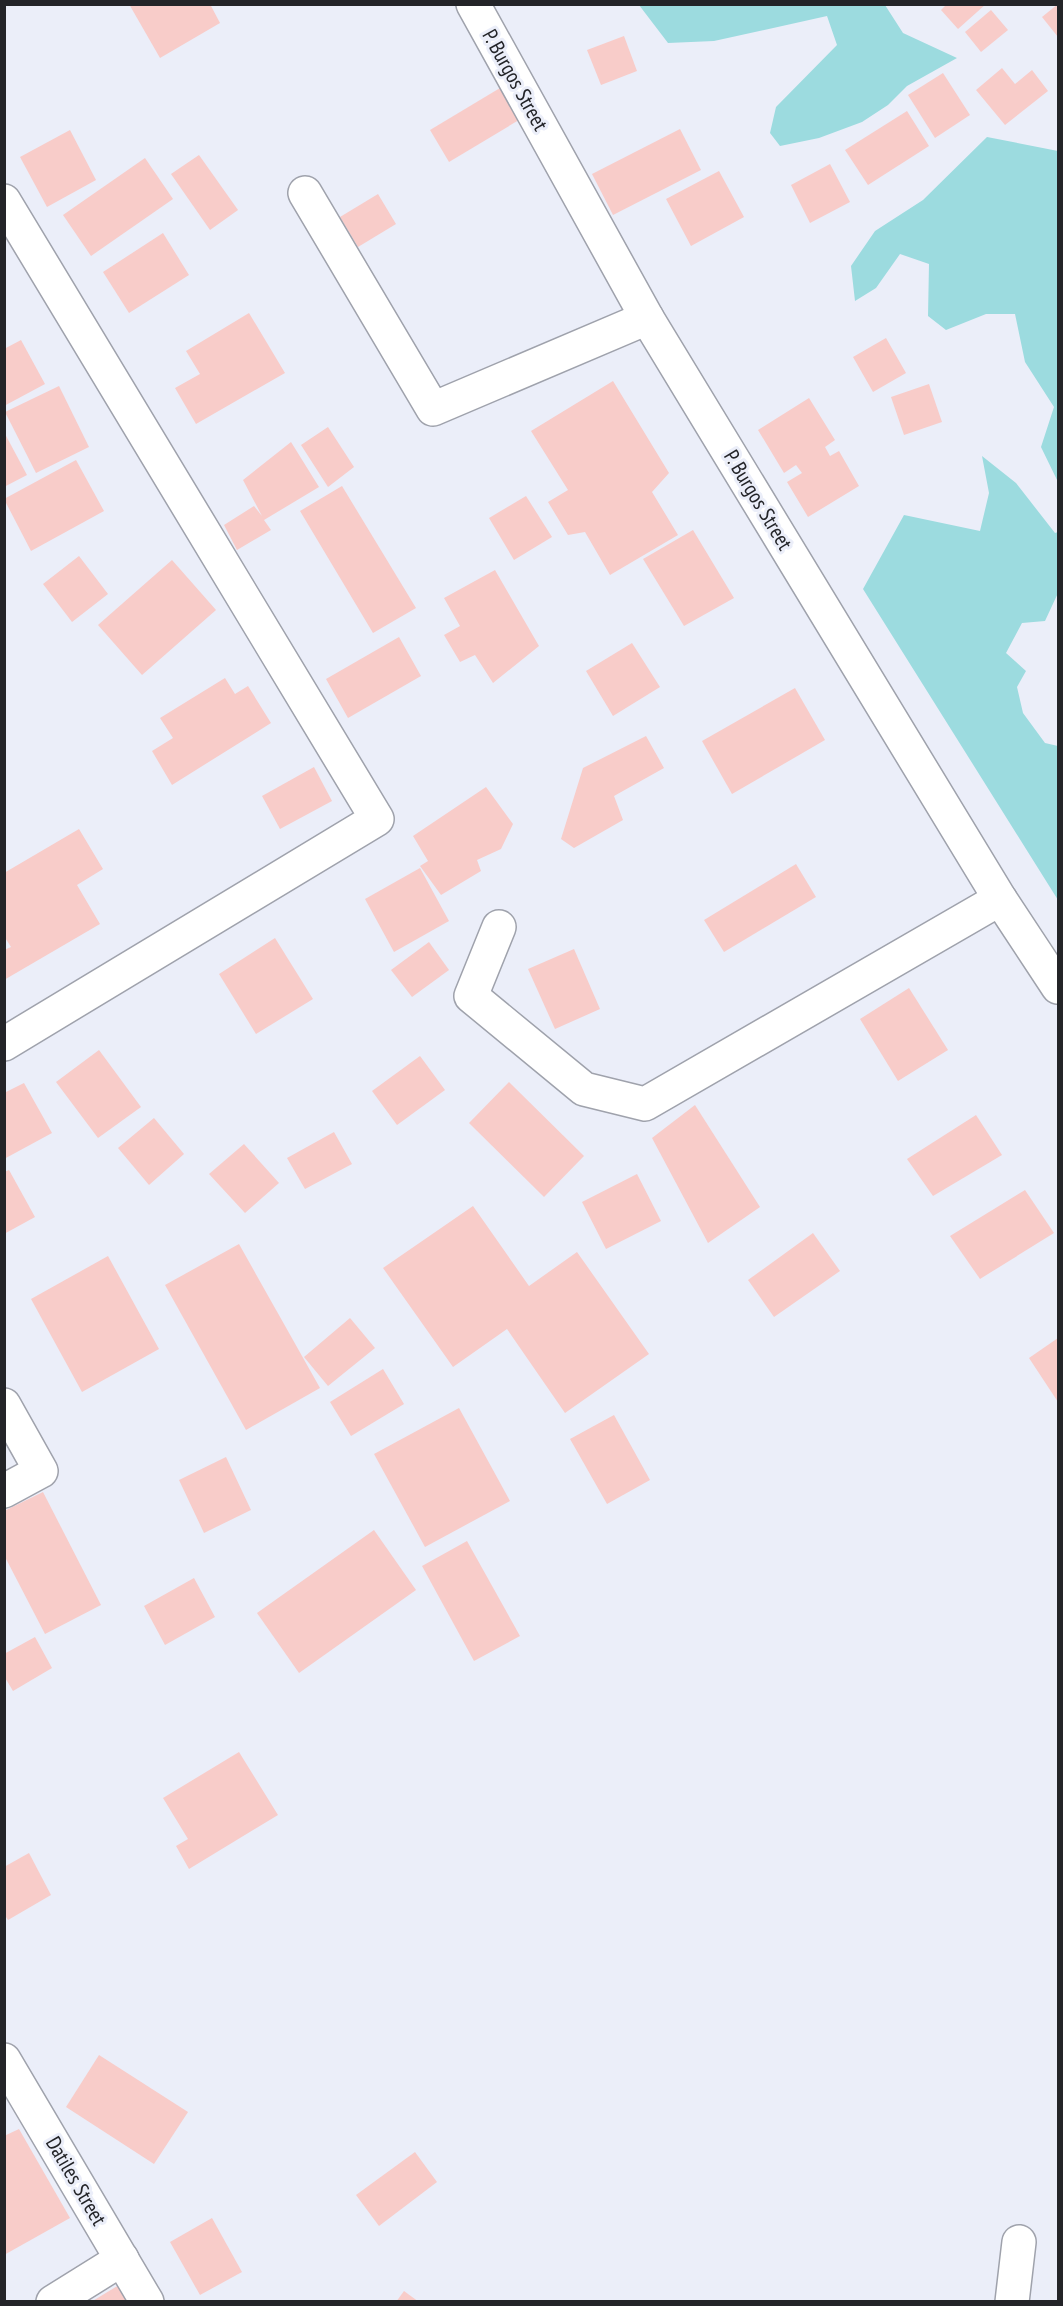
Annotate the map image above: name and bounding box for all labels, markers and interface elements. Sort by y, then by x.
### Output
street label: P. Burgos Street [476,24,554,135]
street label: P. Burgos Street [718,445,799,555]
street label: Datiles Street [40,2131,113,2230]

